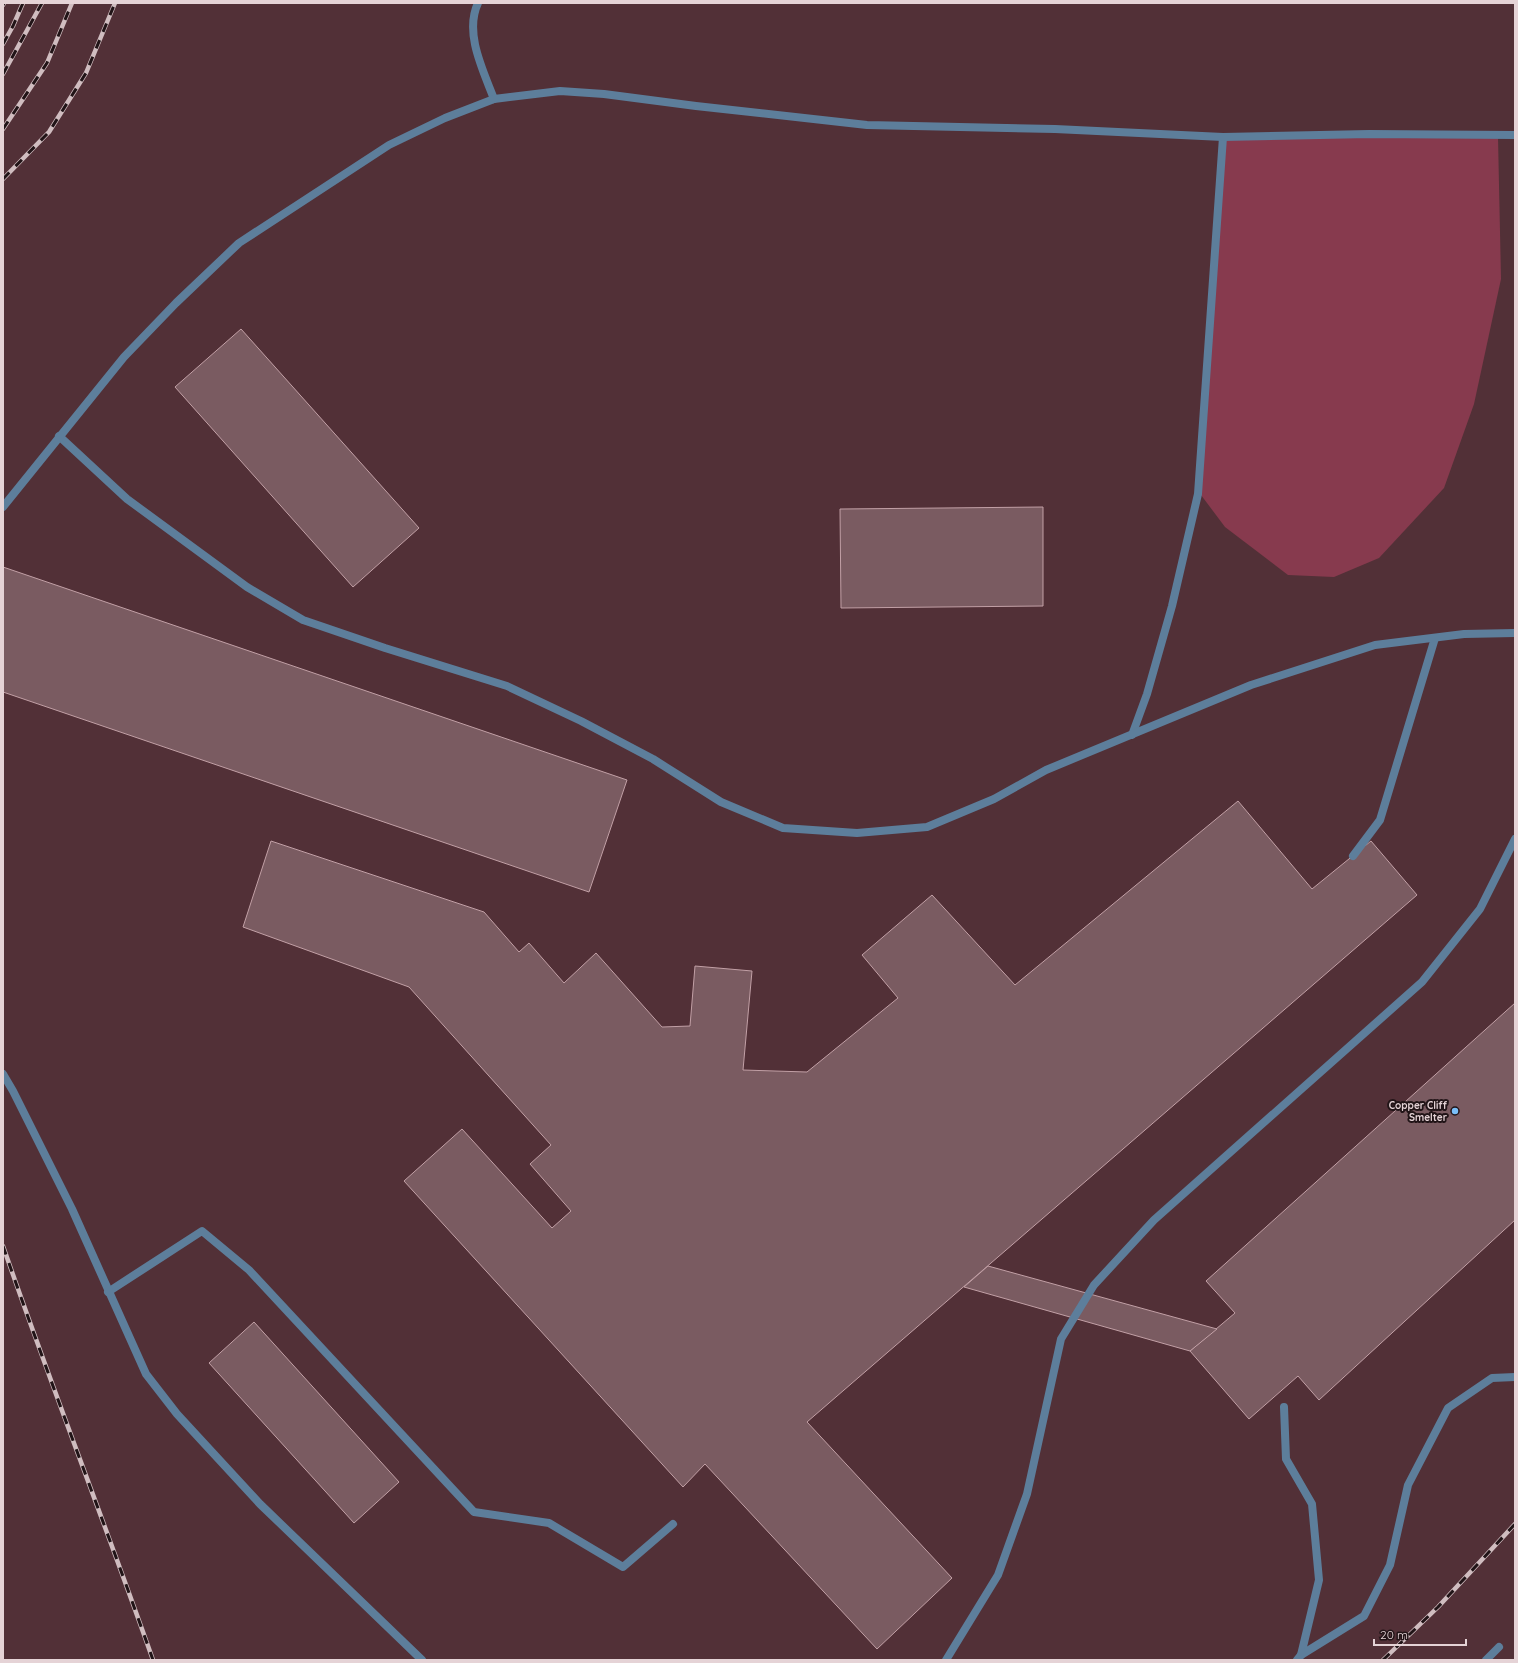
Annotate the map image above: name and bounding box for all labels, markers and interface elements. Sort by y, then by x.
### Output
place label: Copper Cliff Smelter [1389,1099,1448,1124]
marker: Copper Cliff Smelter [1450,1106,1460,1116]
scale bar [1374,1621,1466,1647]
text: 20 m [1380,1627,1408,1642]

